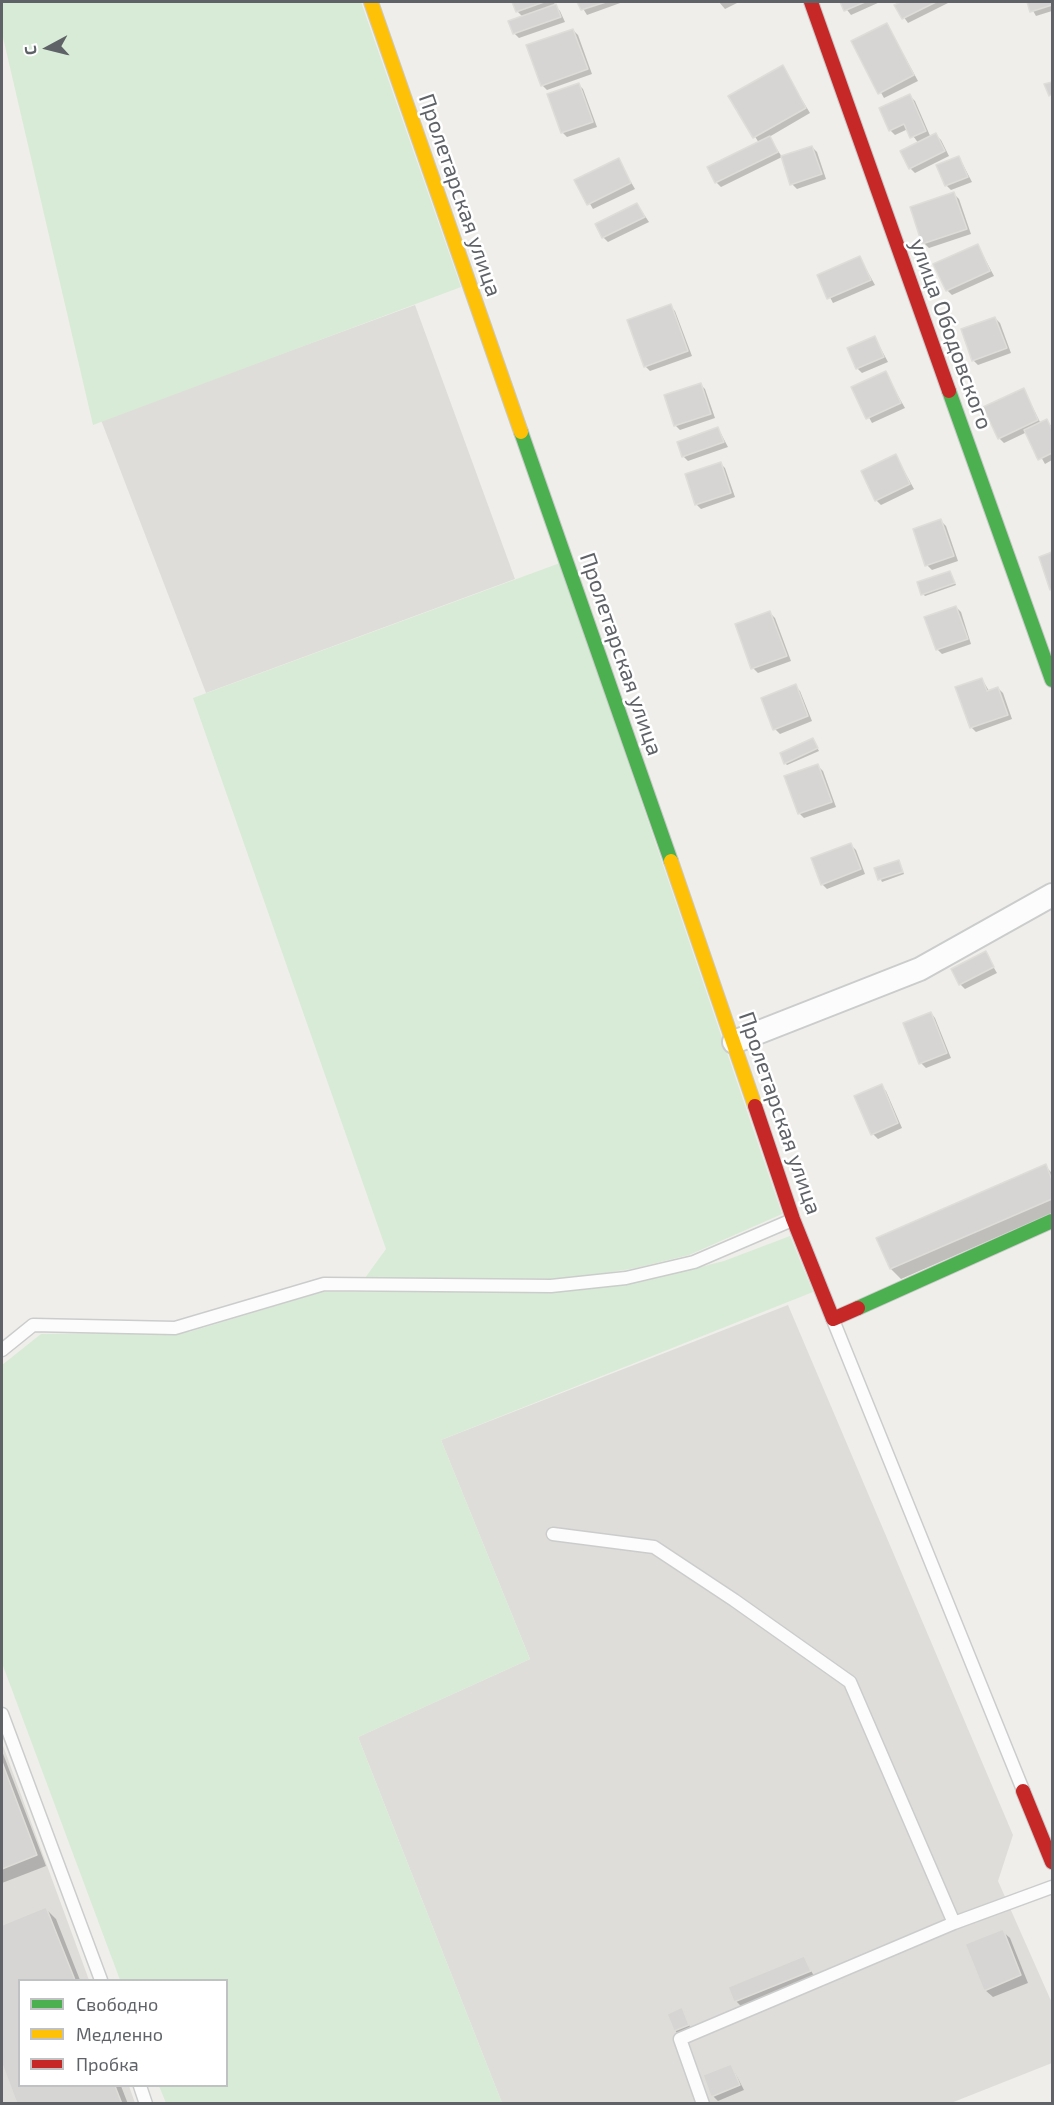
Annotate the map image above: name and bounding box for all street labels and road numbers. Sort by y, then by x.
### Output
street label: Пролетарская улица [413,90,507,300]
street label: улица Ободовского [904,235,998,433]
street label: Пролетарская улица [574,549,668,759]
street label: Пролетарская улица [733,1008,827,1218]

